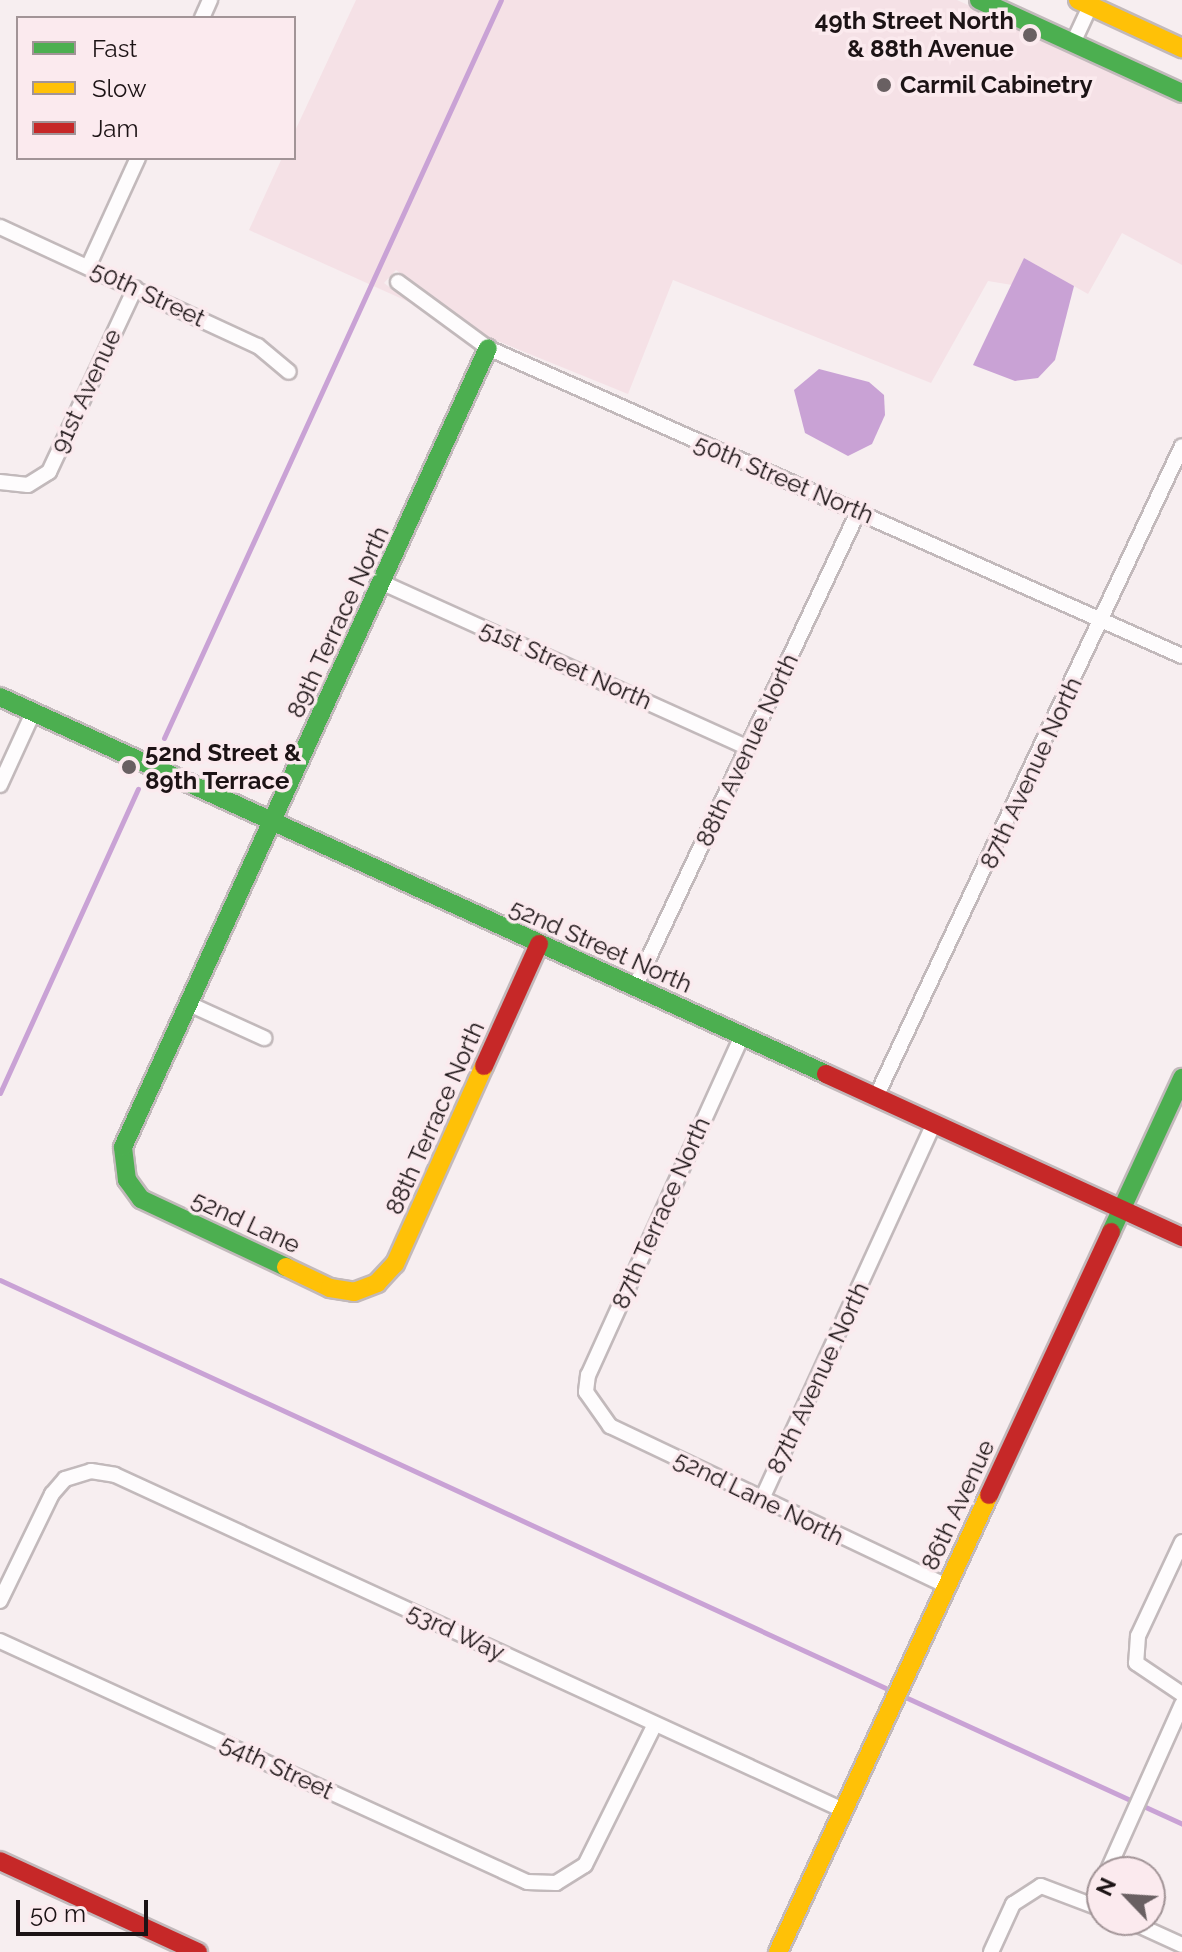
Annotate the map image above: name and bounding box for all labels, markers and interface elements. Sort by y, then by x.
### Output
place label: 49th Street North & 88th Avenue [815,7,1014,63]
legend [16,16,296,160]
marker: 49th Street North & 88th Avenue [1021,26,1039,44]
text: Fast [92,34,137,63]
place label: Carmil Cabinetry [900,71,1093,99]
text: Slow [92,74,146,103]
marker: Carmil Cabinetry [875,76,893,94]
text: Jam [92,114,138,143]
street label: 50th Street [86,255,210,333]
street label: 91st Avenue [45,324,127,458]
street label: 50th Street North [690,428,878,530]
street label: 89th Terrace North [281,521,395,723]
street label: 51st Street North [476,614,656,716]
street label: 88th Avenue North [690,649,804,851]
street label: 87th Avenue North [974,672,1088,874]
place label: 52nd Street & 89th Terrace [145,739,301,795]
marker: 52nd Street & 89th Terrace [120,758,138,776]
street label: 52nd Street North [505,893,697,999]
street label: 88th Terrace North [379,1017,491,1219]
street label: 87th Terrace North [606,1112,716,1314]
street label: 52nd Lane [187,1184,305,1260]
street label: 87th Avenue North [761,1277,875,1479]
street label: 86th Avenue [915,1435,1001,1575]
street label: 52nd Lane North [670,1445,848,1551]
street label: 53rd Way [403,1597,509,1667]
street label: 54th Street [216,1728,338,1806]
north arrow [1086,1856,1166,1936]
text: N [1091,1874,1121,1900]
scale bar [20,1884,152,1934]
text: 50 m [30,1899,86,1928]

